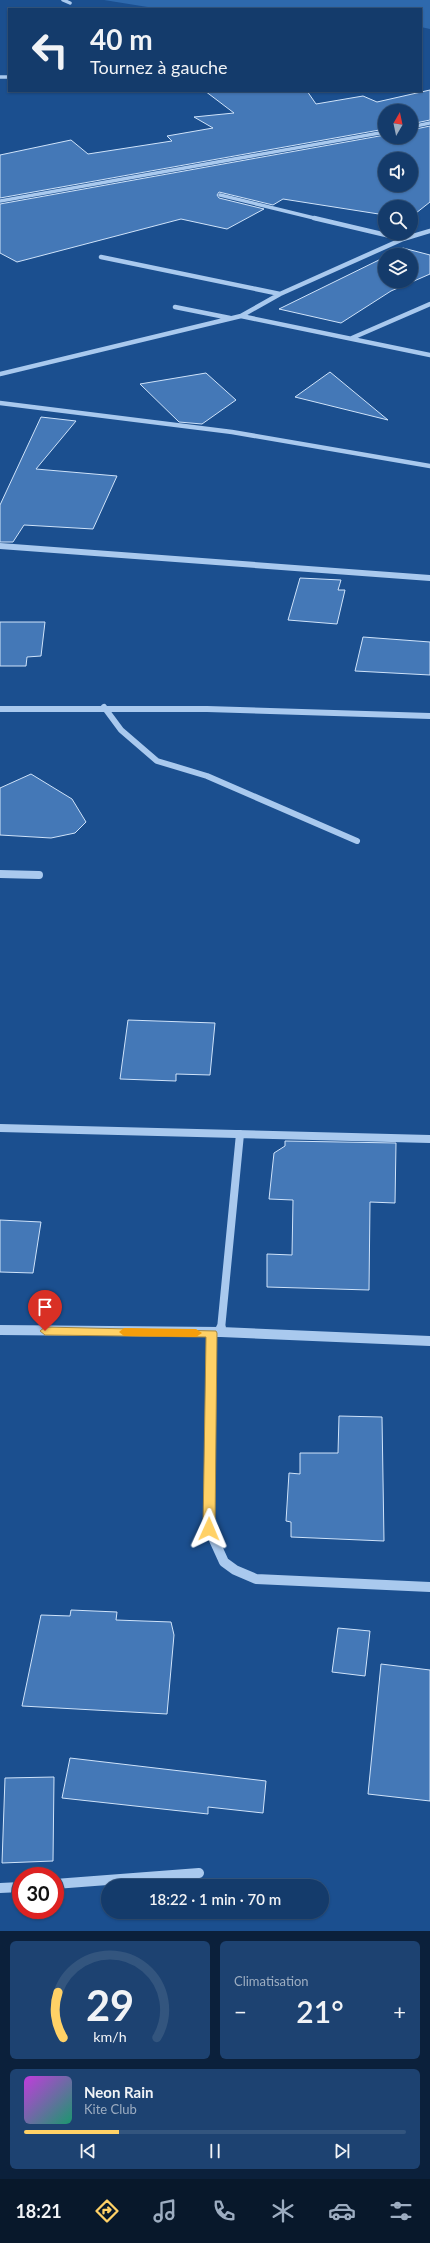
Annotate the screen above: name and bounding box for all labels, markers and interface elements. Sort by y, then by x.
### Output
text: 40 m [90,22,153,56]
icon: left [24,24,76,76]
text: Tournez à gauche [90,56,228,78]
north arrow [378,104,418,144]
map controls [378,104,418,288]
button: sound [378,152,418,192]
button: search [378,200,418,240]
button: layers [378,248,418,288]
pin [28,1290,62,1331]
icon: arrive [34,1296,56,1318]
position arrow [188,1508,230,1550]
speed limit sign: 30 [12,1867,64,1919]
text: 18:22 · 1 min · 70 m [149,1890,281,1908]
text: Climatisation [234,1973,309,1989]
text: 29 [86,1980,134,2030]
text: 21° [296,1993,344,2029]
text: − [234,1998,247,2025]
text: + [393,1998,406,2025]
text: km/h [93,2028,127,2045]
text: Neon Rain [84,2083,153,2101]
text: Kite Club [84,2101,137,2117]
icon: previous [77,2140,99,2162]
icon: pause [204,2140,226,2162]
icon: next [331,2140,353,2162]
icon: directions [93,2197,121,2225]
icon: music [151,2197,179,2225]
icon: phone [210,2197,238,2225]
icon: climate [269,2197,297,2225]
icon: car [328,2197,356,2225]
icon: filters [387,2197,415,2225]
text: 18:21 [15,2200,62,2222]

